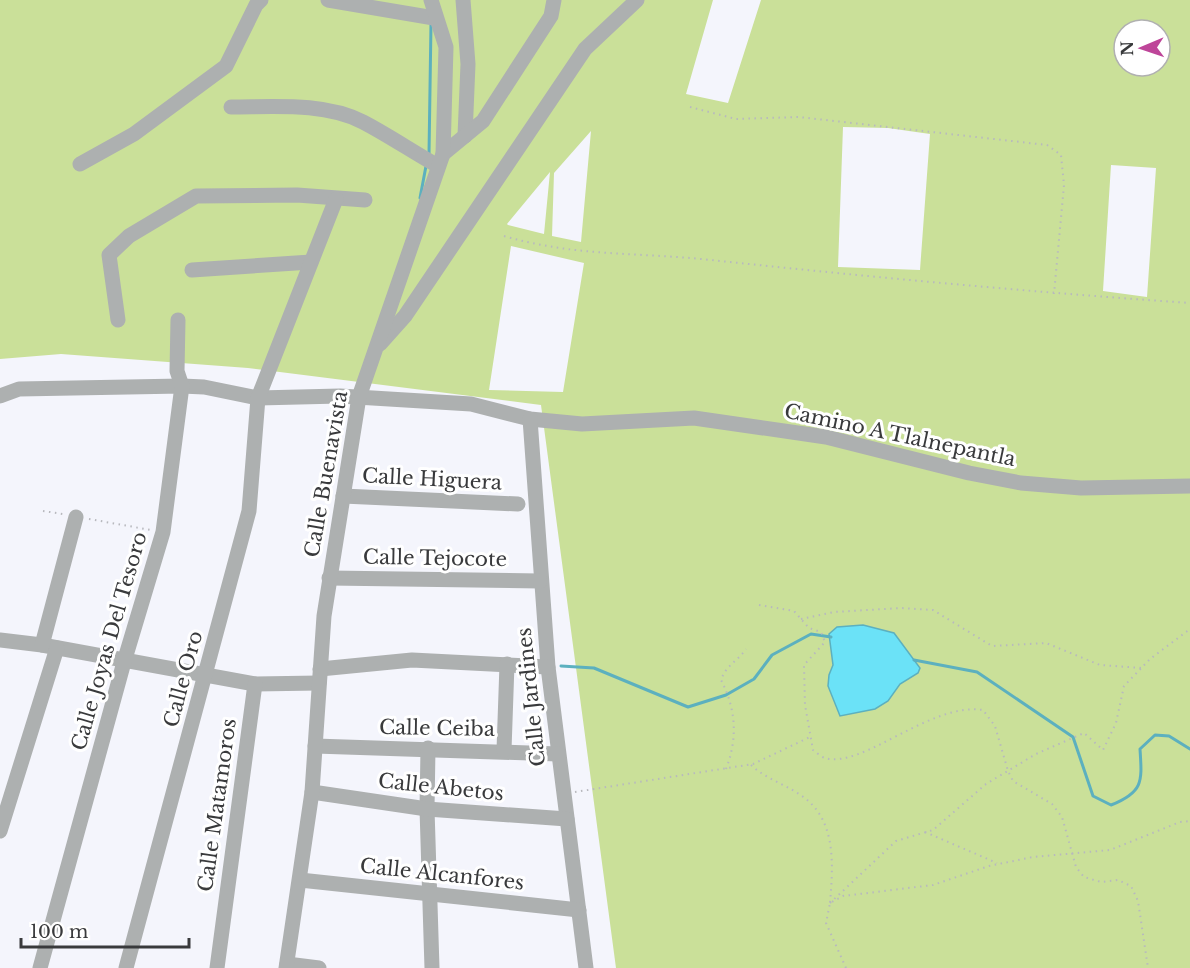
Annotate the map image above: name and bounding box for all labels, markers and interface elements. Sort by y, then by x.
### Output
north arrow [1112,18,1172,78]
text: N [1117,41,1137,56]
street label: Calle Buenavista [300,388,353,559]
street label: Camino A Tlalnepantla [782,399,1019,471]
street label: Calle Higuera [361,463,503,495]
street label: Calle Joyas Del Tesoro [66,529,152,753]
street label: Calle Tejocote [363,545,507,571]
street label: Calle Jardines [512,626,550,768]
street label: Calle Oro [159,628,207,730]
street label: Calle Ceiba [379,715,496,741]
street label: Calle Matamoros [193,717,241,893]
street label: Calle Abetos [377,768,505,806]
street label: Calle Alcanfores [359,853,525,895]
scale bar [21,911,189,949]
text: 100 m [30,921,88,943]

